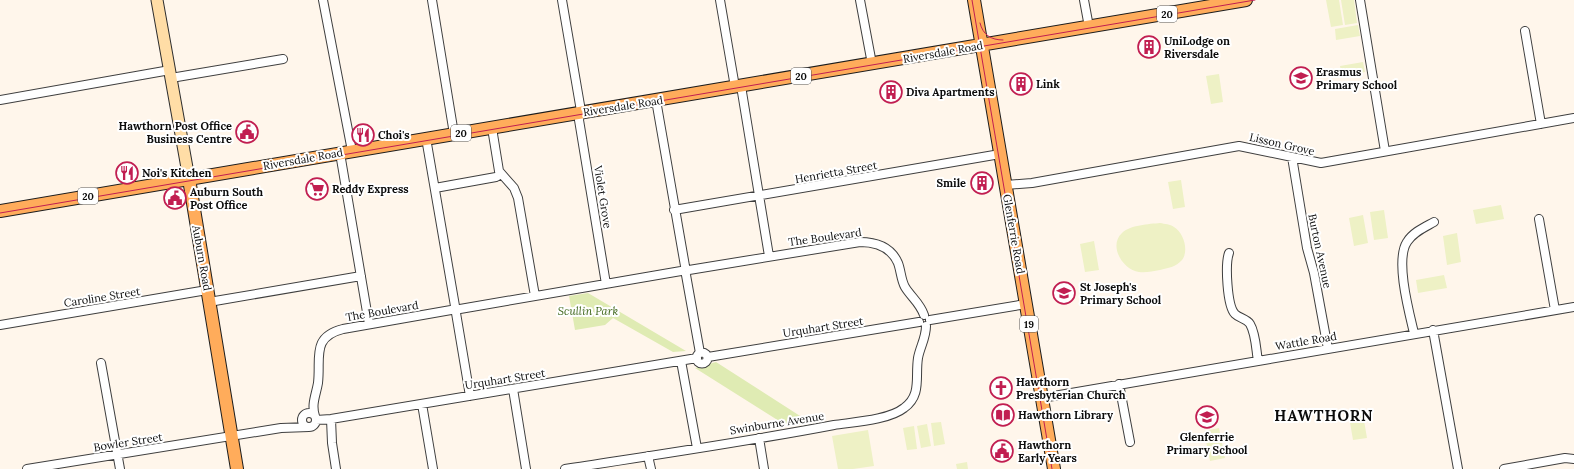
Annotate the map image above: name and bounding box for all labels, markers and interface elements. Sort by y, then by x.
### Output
road number: 20 [1157,6,1177,22]
building icon: UniLodge on Riversdale [1136,34,1162,60]
place label: UniLodge on Riversdale [1164,34,1230,61]
street label: Riversdale Road [902,38,984,66]
school or university icon: Erasmus Primary School [1288,65,1314,91]
place label: Erasmus Primary School [1316,65,1398,92]
road number: 20 [791,68,811,84]
building icon: Link [1008,71,1034,97]
place label: Link [1036,77,1060,91]
building icon: Diva Apartments [878,79,904,105]
place label: Diva Apartments [906,85,995,99]
street label: Riversdale Road [582,93,664,119]
place label: Hawthorn Post Office Business Centre [119,119,232,146]
public building icon: Hawthorn Post Office Business Centre [234,119,260,145]
restaurant icon: Choi's [350,122,376,148]
road number: 20 [451,125,471,141]
place label: Choi's [378,128,410,142]
street label: Lisson Grove [1248,130,1316,158]
street label: Riversdale Road [262,145,344,173]
street label: Henrietta Street [794,158,879,186]
restaurant icon: Noi's Kitchen [114,160,140,186]
street label: Violet Grove [591,164,615,229]
place label: Noi's Kitchen [142,166,212,180]
building icon: Smile [969,170,995,196]
supermarket icon: Reddy Express [304,176,330,202]
place label: Smile [936,176,966,190]
place label: Reddy Express [332,182,409,196]
public building icon: Auburn South Post Office [162,185,188,211]
place label: Auburn South Post Office [190,185,263,212]
road number: 20 [78,188,98,204]
street label: Glenferrie Road [1000,193,1028,275]
street label: Burton Avenue [1305,212,1335,290]
street label: Auburn Road [189,223,215,292]
street label: The Boulevard [788,225,863,249]
school or university icon: St Joseph's Primary School [1051,280,1077,306]
place label: St Joseph's Primary School [1080,280,1162,307]
street label: Caroline Street [63,284,142,310]
street label: The Boulevard [345,298,420,324]
park label: Scullin Park [558,304,619,318]
street label: Urquhart Street [782,314,865,340]
road number: 19 [1020,316,1038,332]
street label: Wattle Road [1274,329,1338,353]
street label: Urquhart Street [464,366,547,392]
church icon: Hawthorn Presbyterian Church [988,375,1014,401]
place label: Hawthorn Presbyterian Church [1016,375,1126,402]
library icon: Hawthorn Library [990,402,1016,428]
school or university icon: Glenferrie Primary School [1194,404,1220,430]
district label: HAWTHORN [1274,406,1374,425]
place label: Hawthorn Library [1018,408,1114,422]
street label: Swinburne Avenue [729,409,825,437]
street label: Bowler Street [92,430,164,454]
place label: Glenferrie Primary School [1166,430,1248,457]
public building icon: Hawthorn Early Years [989,438,1015,464]
place label: Hawthorn Early Years [1018,438,1077,465]

